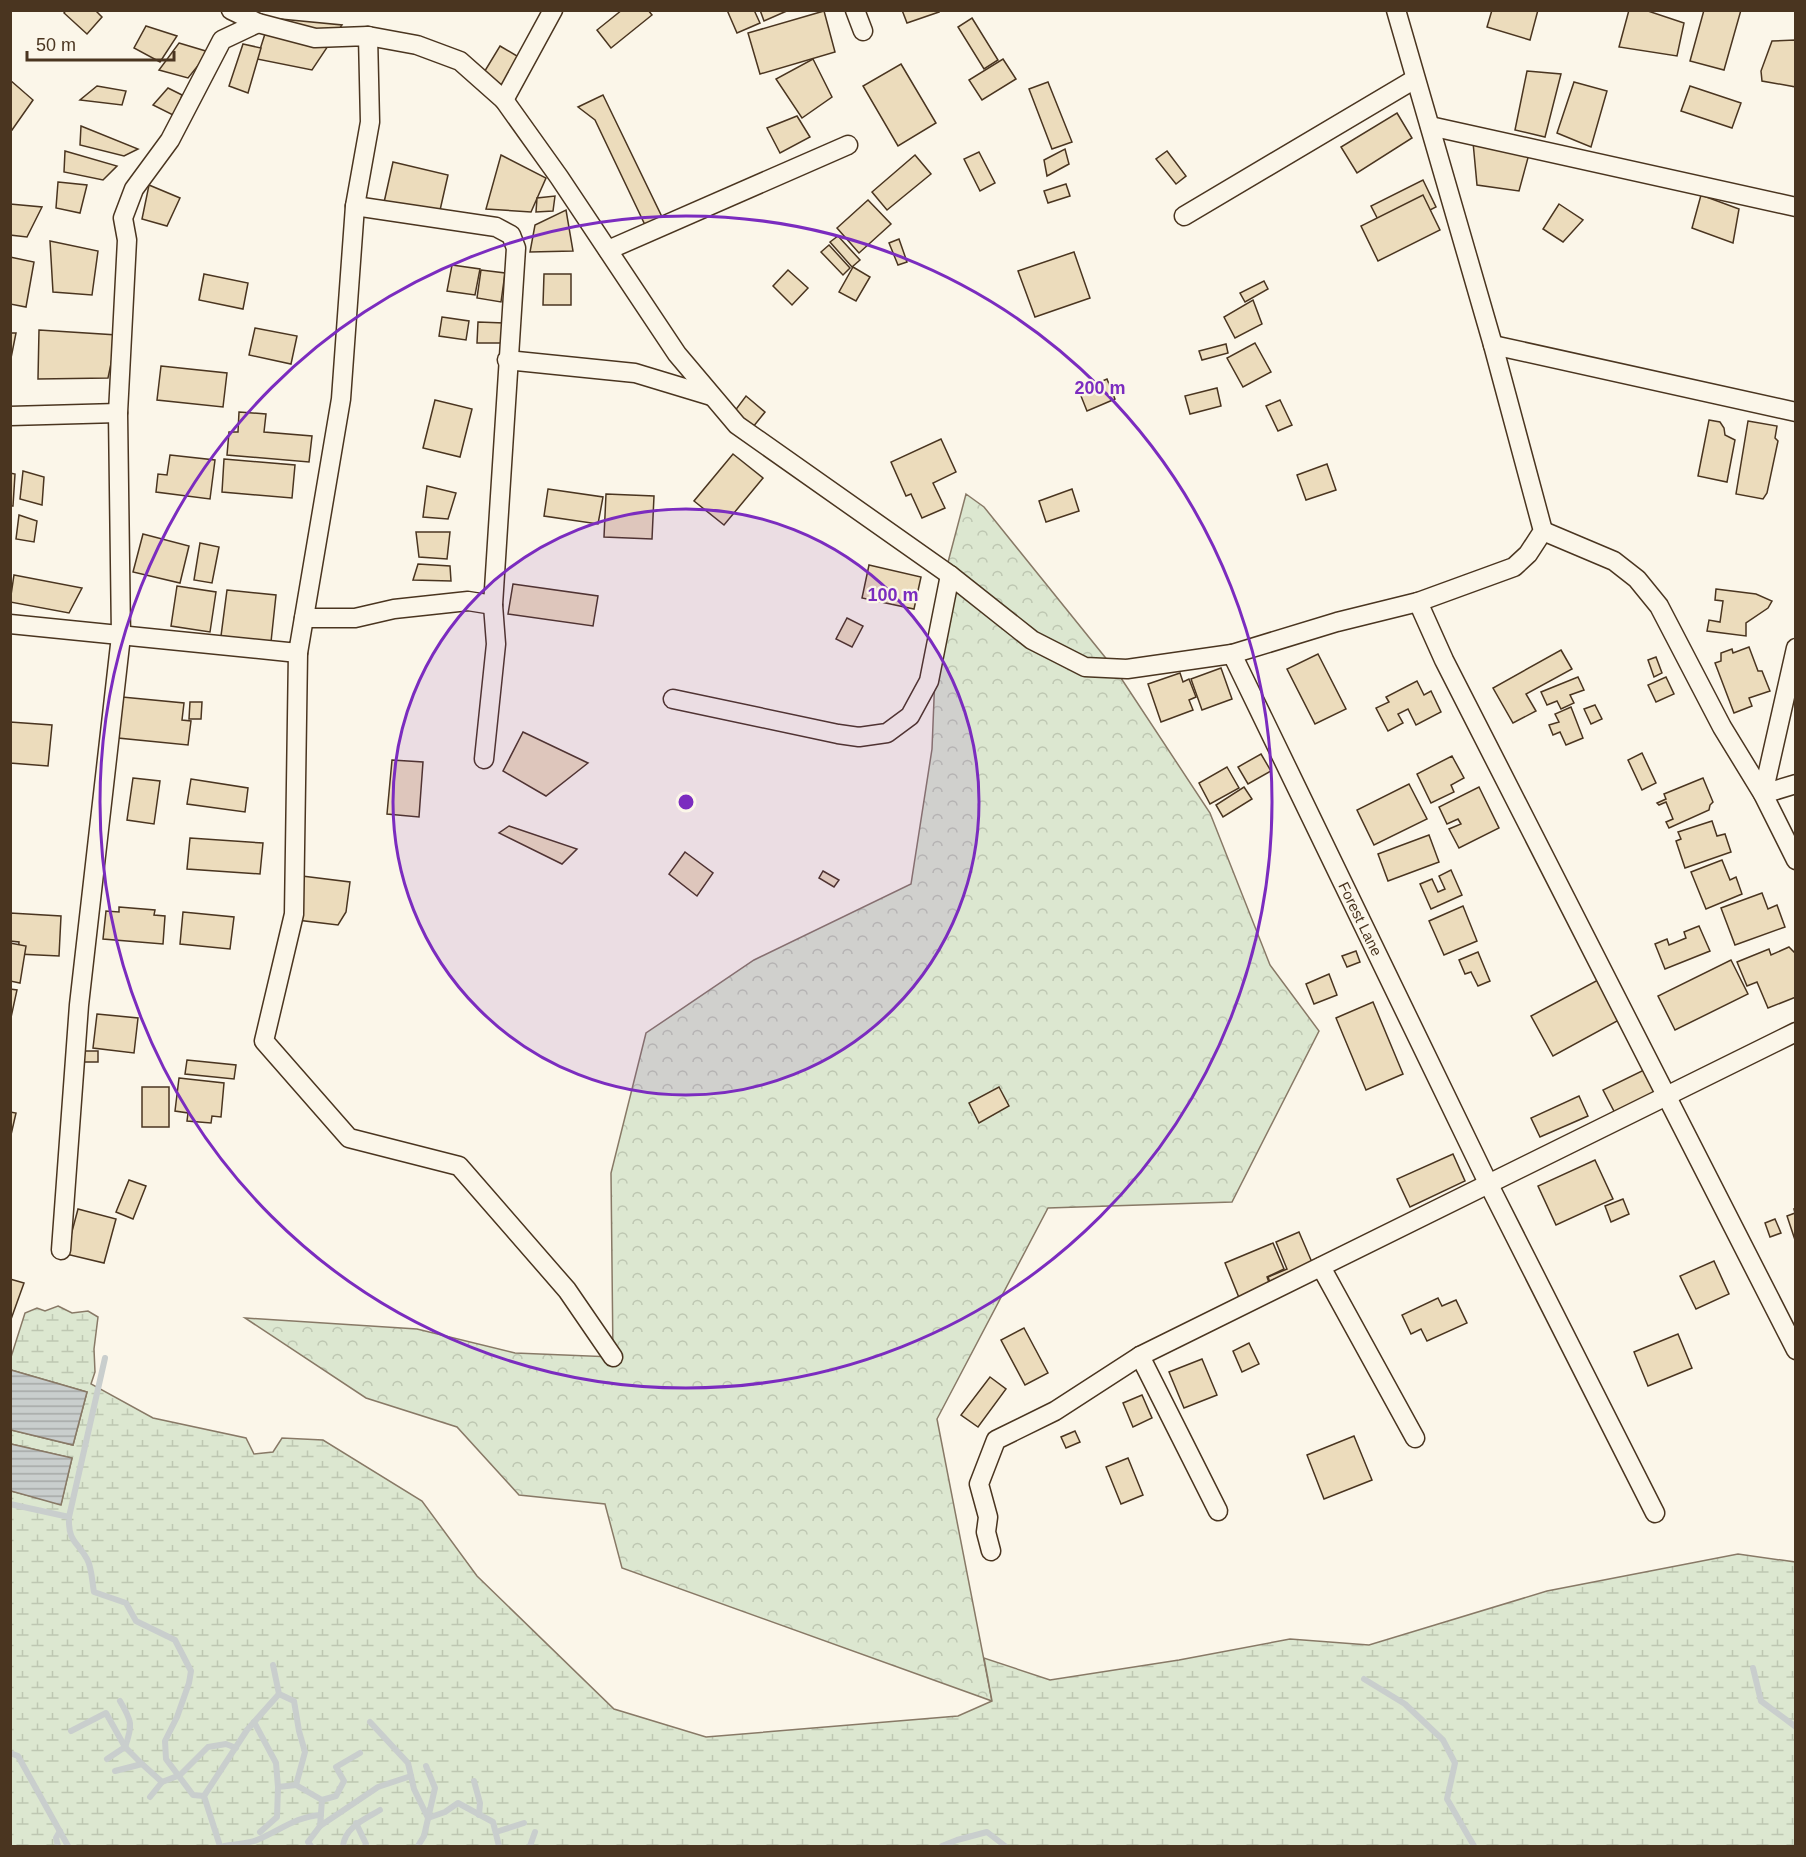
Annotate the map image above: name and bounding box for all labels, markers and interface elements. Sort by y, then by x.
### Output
scale bar [27,24,174,62]
text: 50 m [36,35,76,55]
text: 200 m [1074,378,1126,398]
text: 100 m [867,585,919,605]
centre of rings [676,792,696,812]
street label: Forest Lane [1335,879,1386,958]

